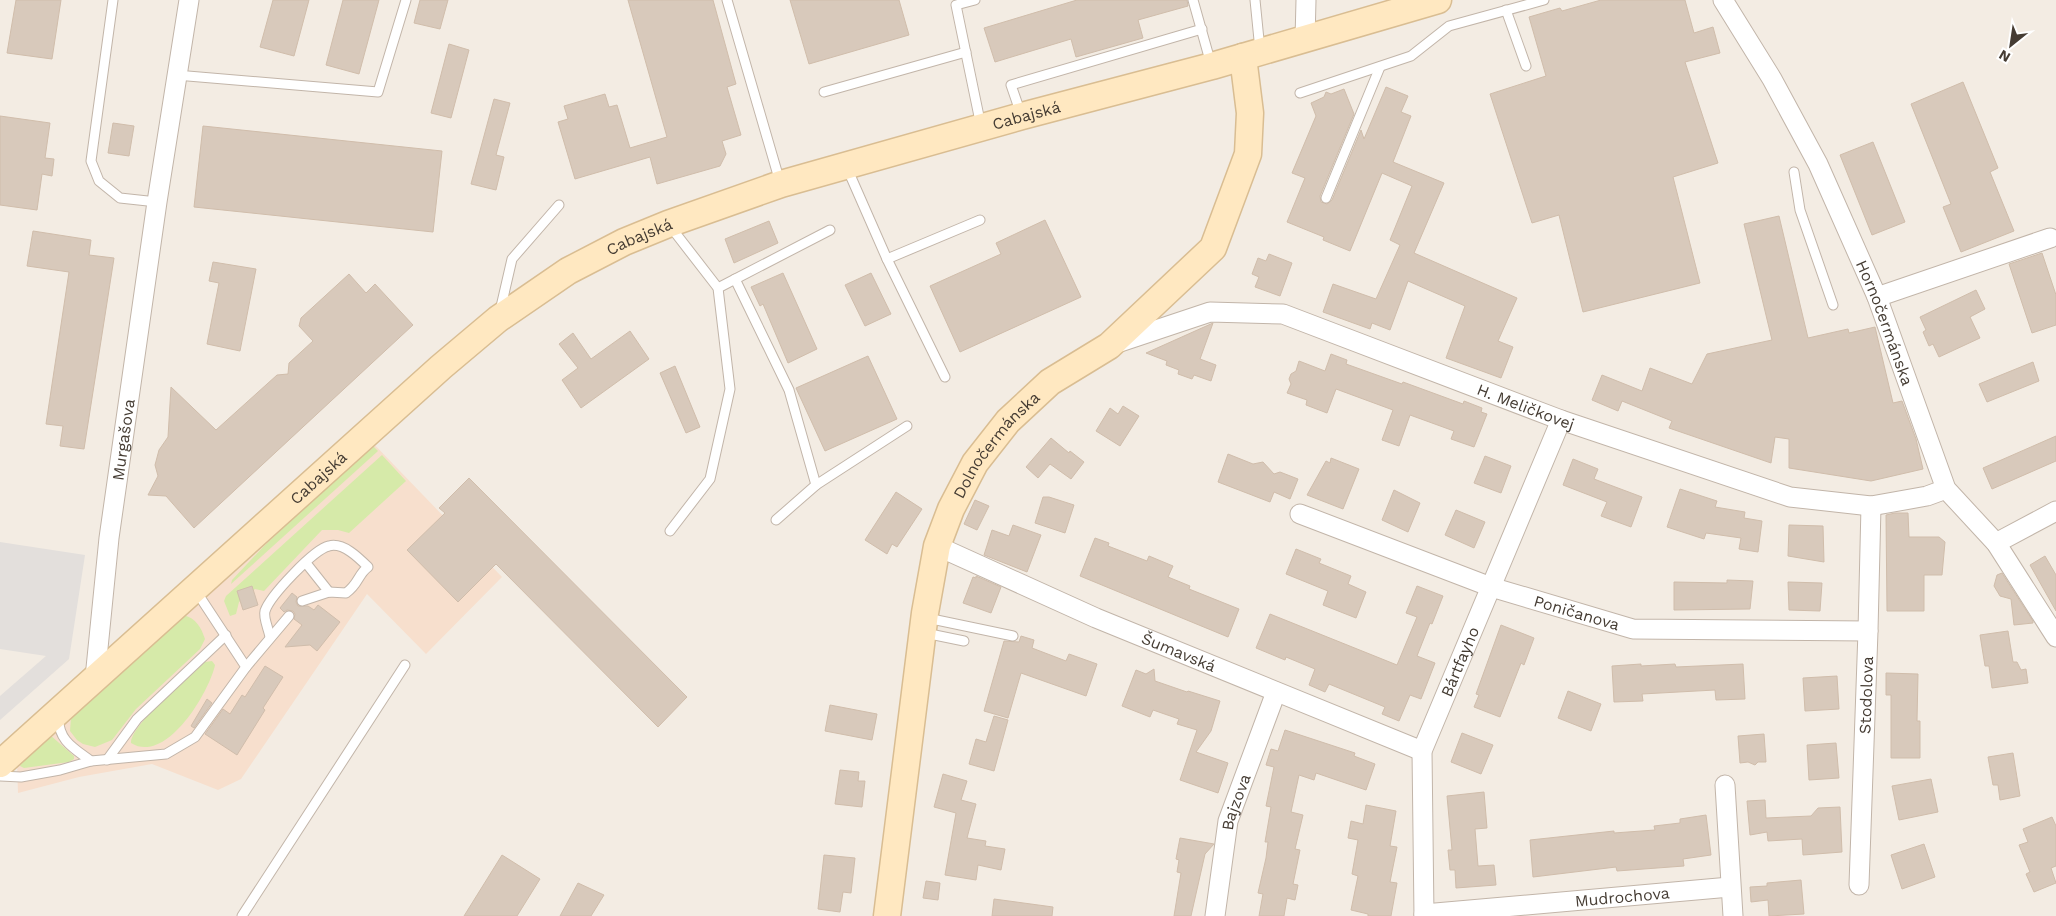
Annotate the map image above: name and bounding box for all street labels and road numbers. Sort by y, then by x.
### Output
street label: Cabajská [990,97,1062,133]
street label: Cabajská [603,214,675,259]
street label: Hornočermánska [1852,257,1917,388]
street label: H. Meličkovej [1474,379,1577,433]
street label: Dolnočermánska [949,387,1043,501]
street label: Murgašova [108,398,138,482]
street label: Cabajská [286,447,350,508]
street label: Poničanova [1532,591,1622,634]
street label: Bártfayho [1436,624,1483,699]
street label: Šumavská [1139,628,1219,675]
street label: Stodolova [1855,656,1877,734]
street label: Bajzova [1217,771,1254,832]
street label: Mudrochova [1574,883,1670,910]

